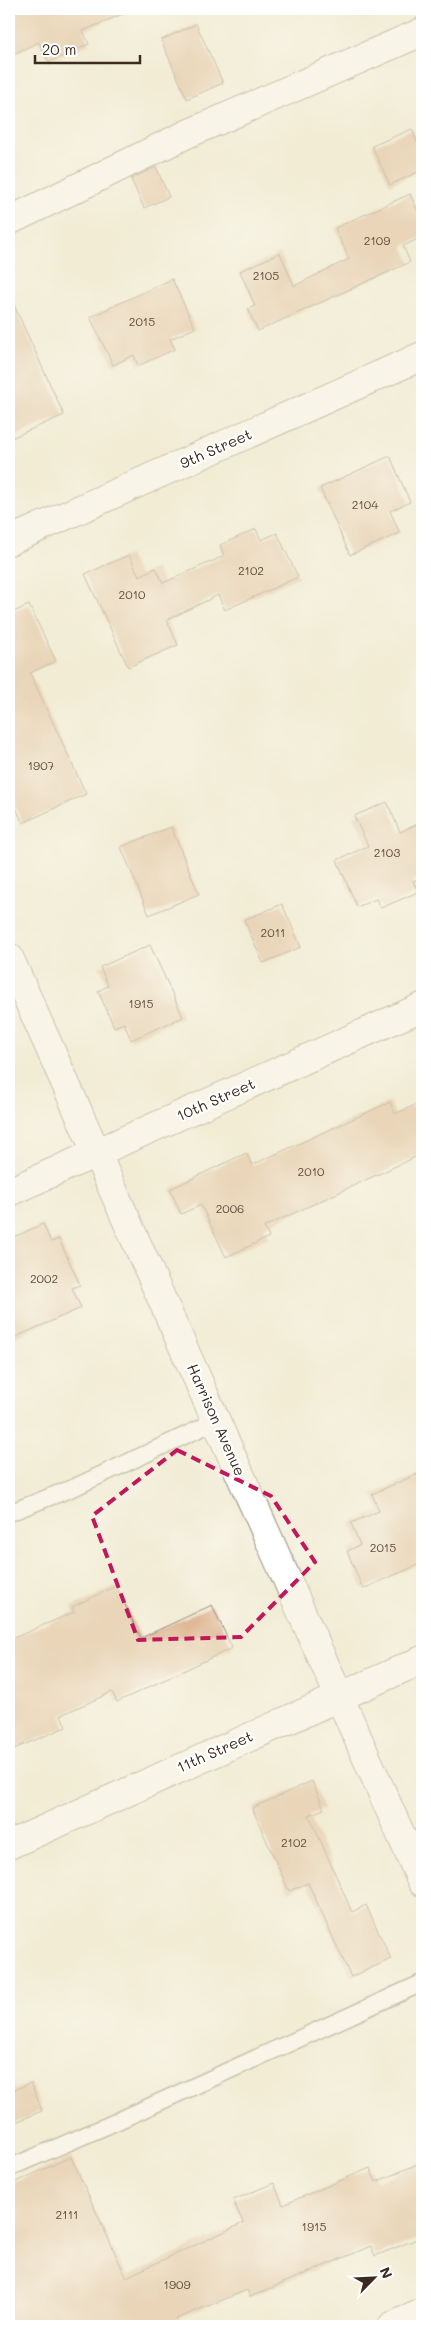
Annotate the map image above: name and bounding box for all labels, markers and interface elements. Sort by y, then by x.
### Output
scale bar [35,32,140,64]
text: 20 m [42,39,76,59]
house number: 2109 [364,232,390,248]
house number: 2105 [253,267,279,283]
house number: 2015 [129,313,155,329]
street label: 9th Street [177,423,255,473]
house number: 2104 [352,496,378,512]
house number: 2102 [238,562,264,578]
house number: 2010 [119,586,146,602]
house number: 1907 [28,757,55,773]
house number: 2103 [374,844,400,860]
house number: 2011 [261,924,285,940]
house number: 1915 [129,995,153,1011]
street label: 10th Street [173,1073,258,1125]
house number: 2010 [298,1163,325,1179]
house number: 2006 [216,1200,244,1216]
house number: 2002 [30,1270,58,1286]
street label: Harrison Avenue [183,1360,251,1479]
house number: 2015 [370,1539,396,1555]
street label: 11th Street [174,1725,256,1777]
house number: 2102 [281,1834,307,1850]
house number: 2111 [56,2206,78,2222]
house number: 1915 [302,2218,326,2234]
north arrow [348,2252,398,2302]
text: N [375,2264,397,2281]
house number: 1909 [164,2276,190,2292]

